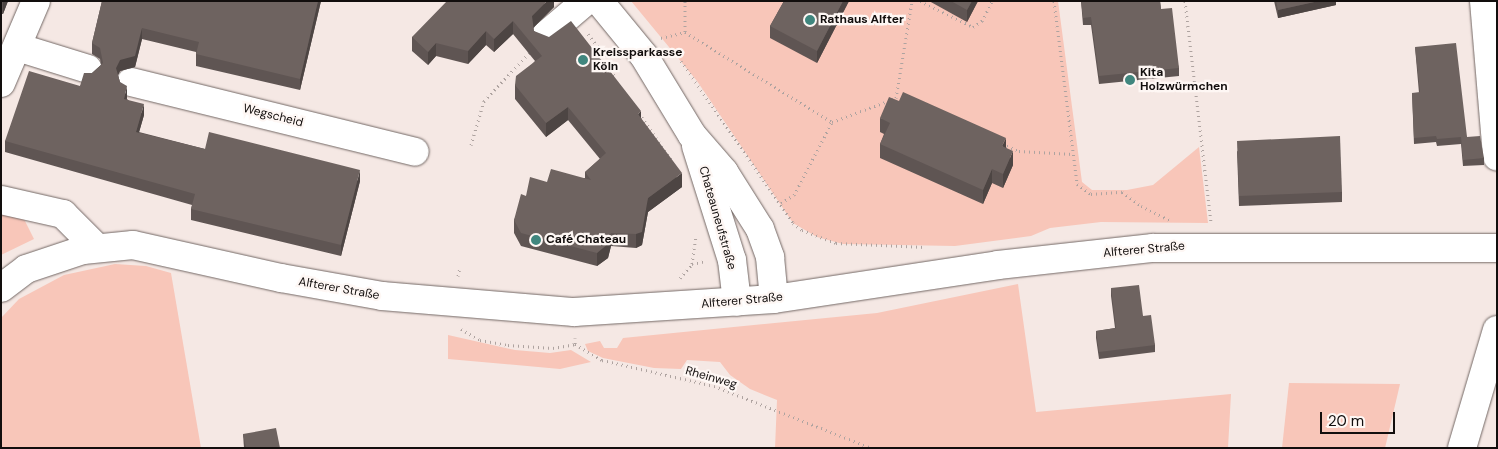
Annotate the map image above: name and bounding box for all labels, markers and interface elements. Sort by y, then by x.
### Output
place label: Rathaus Alfter [820,13,904,27]
marker: Rathaus Alfter [804,14,816,26]
place label: Kreissparkasse Köln [593,46,682,74]
marker: Kreissparkasse Köln [577,54,589,66]
place label: Kita Holzwürmchen [1140,66,1228,94]
marker: Kita Holzwürmchen [1124,74,1136,86]
street label: Wegscheid [241,102,305,130]
street label: Chateauneufstraße [695,165,739,271]
place label: Café Chateau [546,233,626,247]
marker: Café Chateau [530,234,542,246]
street label: Alfterer Straße [1103,239,1185,261]
street label: Alfterer Straße [297,275,381,303]
street label: Alfterer Straße [701,290,783,312]
street label: Rheinweg [684,364,738,392]
scale bar [1323,402,1398,434]
text: 20 m [1328,411,1364,431]

